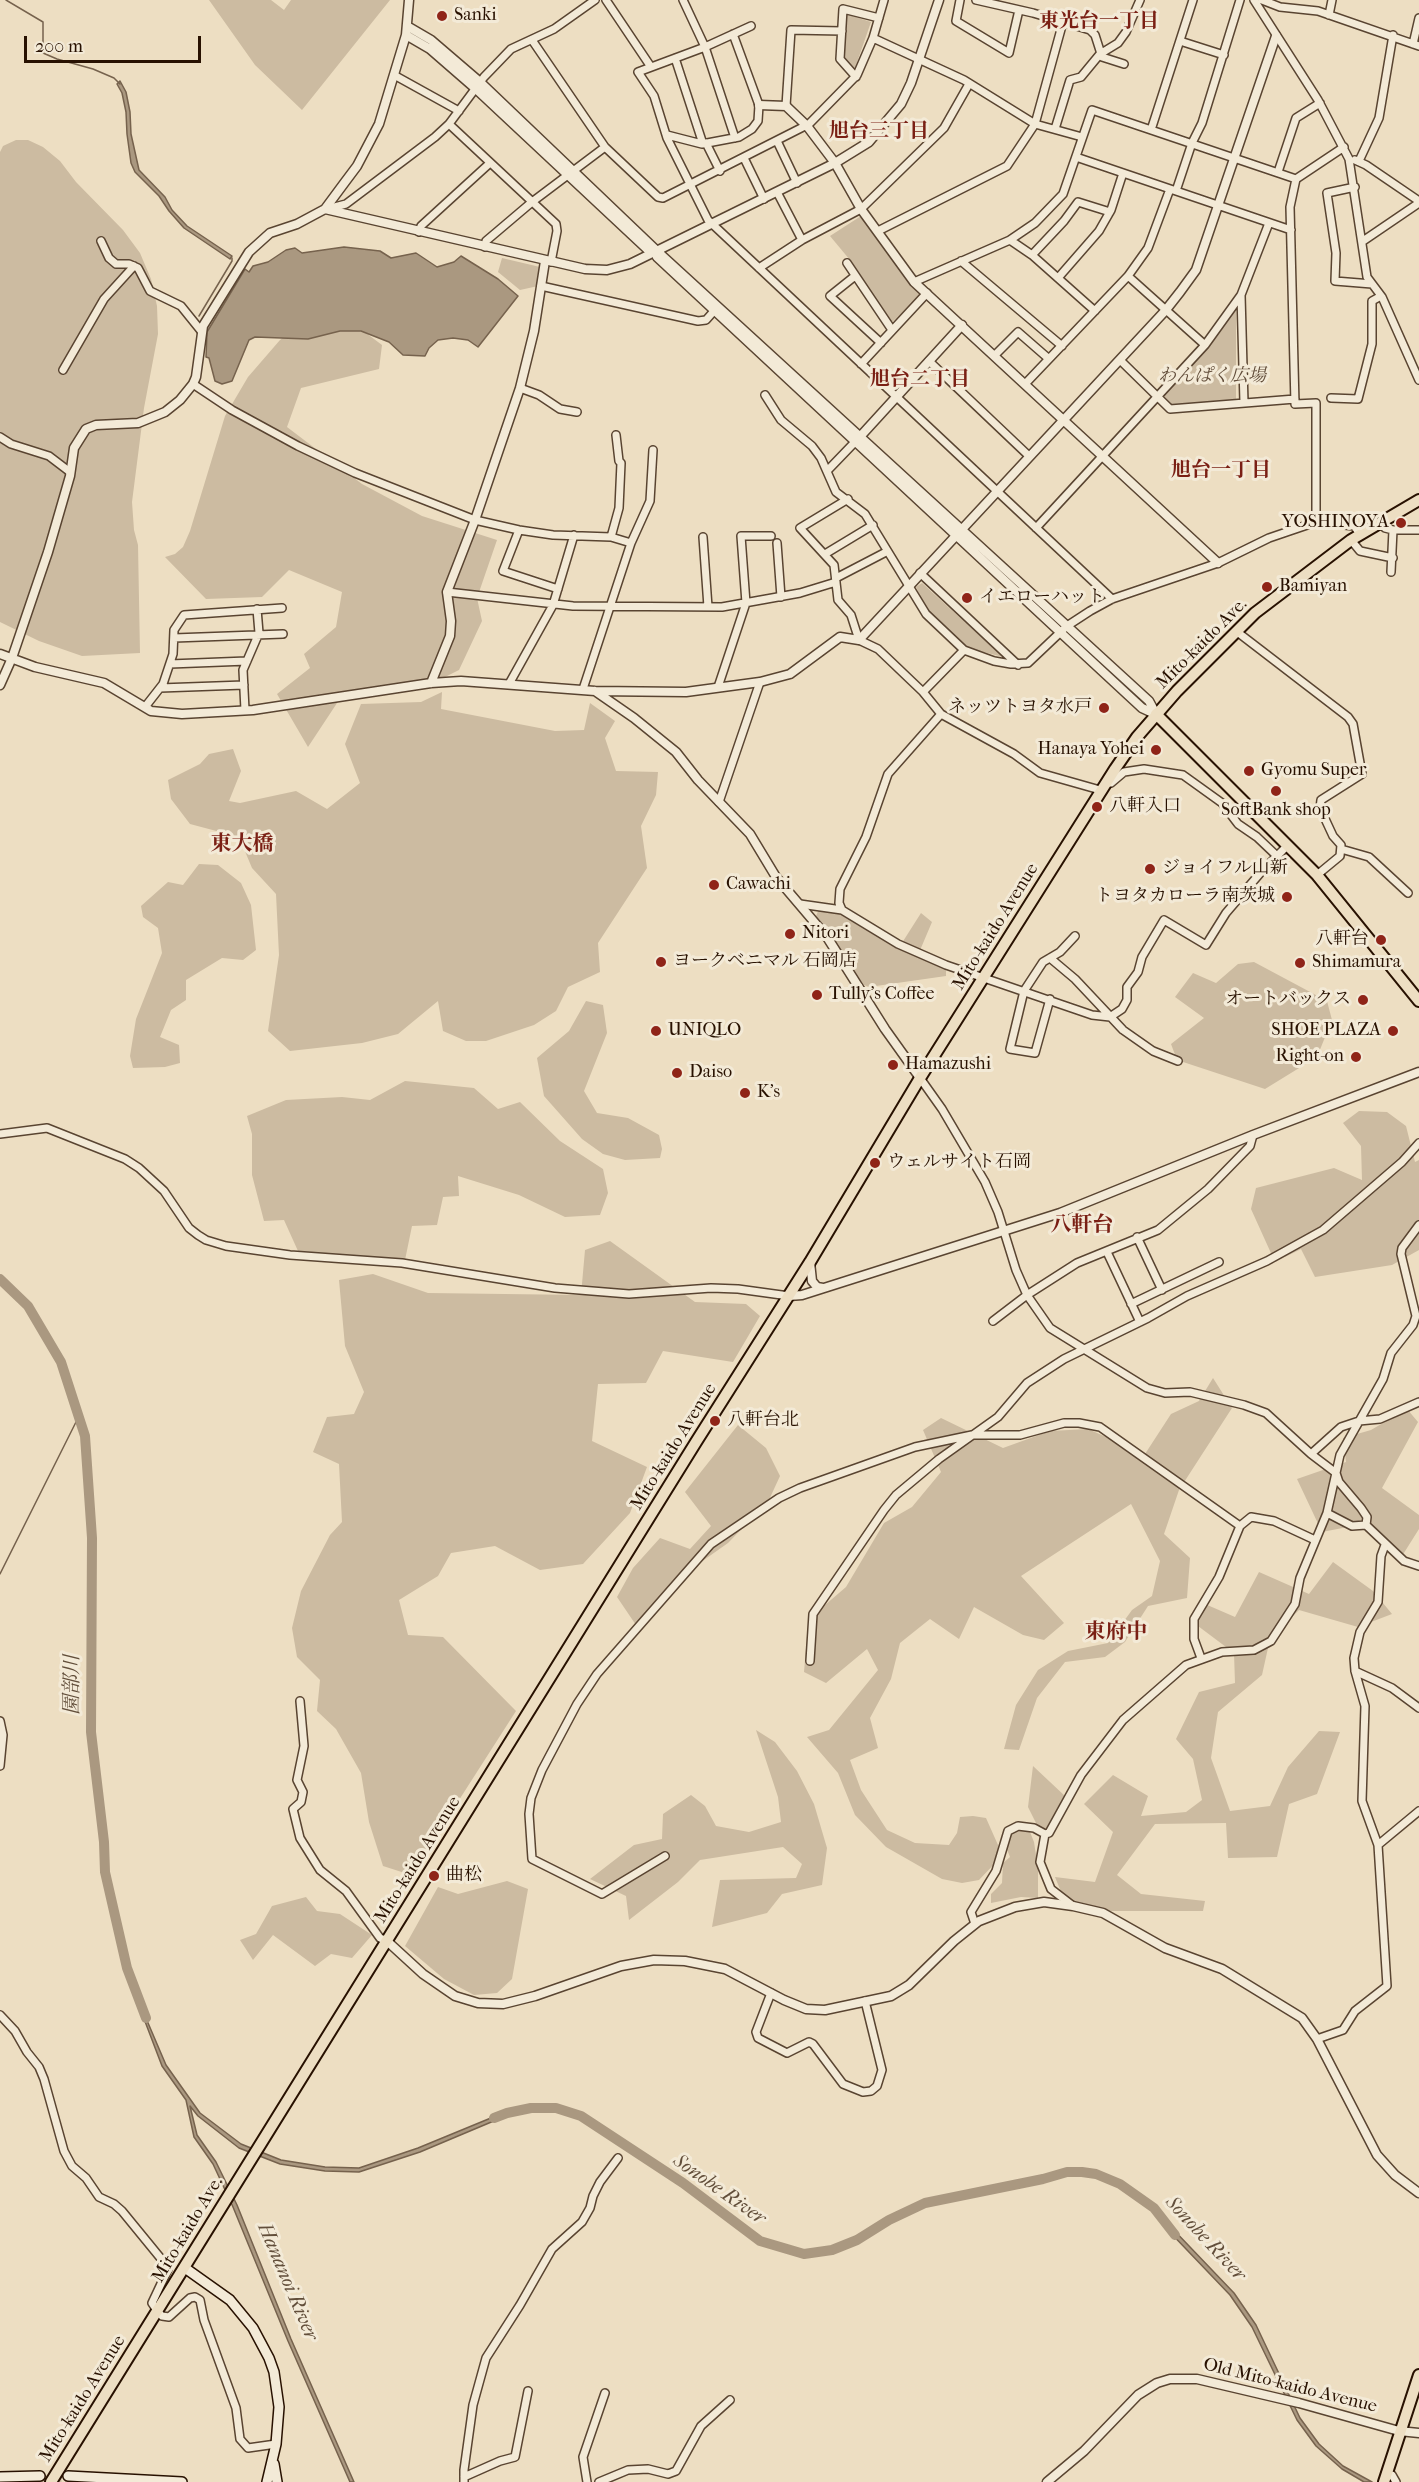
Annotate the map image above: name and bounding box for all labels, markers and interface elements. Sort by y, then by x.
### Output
place label: Sanki [454,5,497,27]
marker: Sanki [435,9,449,23]
district label: 東光台一丁目 [1039,10,1159,34]
scale bar [27,24,204,62]
text: 200 m [35,36,83,57]
district label: 旭台三丁目 [829,120,929,144]
park label: わんぱく広場 [1158,366,1266,388]
district label: 旭台二丁目 [870,368,970,392]
district label: 旭台一丁目 [1171,459,1271,483]
place label: YOSHINOYA [1282,512,1389,534]
marker: YOSHINOYA [1394,516,1408,530]
place label: Bamiyan [1279,576,1347,598]
marker: Bamiyan [1260,580,1274,594]
place label: イエローハット [979,587,1105,609]
marker: イエローハット [960,591,974,605]
street label: Mito-kaido Ave. [1152,594,1252,694]
place label: ネッツトヨタ水戸 [948,697,1092,719]
marker: ネッツトヨタ水戸 [1097,701,1111,715]
place label: Hanaya Yohei [1038,739,1144,761]
marker: Hanaya Yohei [1149,743,1163,757]
place label: Gyomu Super [1261,760,1367,782]
marker: Gyomu Super [1242,764,1256,778]
marker: SoftBank shop [1269,784,1283,798]
place label: 八軒入口 [1109,796,1181,818]
marker: 八軒入口 [1090,800,1104,814]
place label: SoftBank shop [1221,800,1331,822]
district label: 東大橋 [211,832,273,858]
place label: ジョイフル山新 [1162,858,1288,880]
street label: Mito-kaido Avenue [948,860,1044,994]
marker: ジョイフル山新 [1143,862,1157,876]
place label: Cawachi [726,874,791,896]
marker: Cawachi [707,878,721,892]
place label: トヨタカローラ南茨城 [1095,886,1275,908]
marker: トヨタカローラ南茨城 [1280,890,1294,904]
place label: Nitori [802,923,849,945]
marker: Nitori [783,927,797,941]
place label: 八軒台 [1315,929,1369,951]
marker: 八軒台 [1374,933,1388,947]
place label: ヨークベニマル 石岡店 [673,951,857,973]
place label: Shimamura [1312,952,1401,974]
marker: ヨークベニマル 石岡店 [654,955,668,969]
marker: Shimamura [1293,956,1307,970]
place label: Tully's Coffee [829,984,934,1006]
marker: Tully's Coffee [810,988,824,1002]
place label: オートバックス [1225,989,1351,1011]
marker: オートバックス [1356,993,1370,1007]
place label: UNIQLO [668,1020,741,1042]
place label: SHOE PLAZA [1271,1020,1381,1042]
marker: UNIQLO [649,1024,663,1038]
marker: SHOE PLAZA [1386,1024,1400,1038]
place label: Right-on [1276,1046,1344,1068]
marker: Right-on [1349,1050,1363,1064]
place label: Hamazushi [905,1054,991,1076]
marker: Hamazushi [886,1058,900,1072]
place label: Daiso [689,1062,732,1084]
marker: Daiso [670,1066,684,1080]
place label: K's [757,1082,780,1104]
marker: K's [738,1086,752,1100]
place label: ウェルサイト石岡 [887,1152,1031,1174]
marker: ウェルサイト石岡 [868,1156,882,1170]
district label: 八軒台 [1051,1213,1113,1239]
street label: Mito-kaido Avenue [626,1380,722,1514]
place label: 八軒台北 [727,1410,799,1432]
marker: 八軒台北 [708,1414,722,1428]
district label: 東府中 [1085,1620,1147,1646]
water label: 園部川 [61,1655,85,1715]
street label: Mito-kaido Avenue [370,1793,466,1927]
place label: 曲松 [446,1865,482,1887]
marker: 曲松 [427,1869,441,1883]
water label: Sonobe River [668,2149,770,2231]
street label: Mito-kaido Ave. [148,2173,228,2287]
water label: Sonobe River [1160,2191,1250,2287]
water label: Hananoi River [252,2220,322,2344]
street label: Mito-kaido Avenue [35,2332,131,2466]
street label: Old Mito-kaido Avenue [1201,2354,1379,2418]

